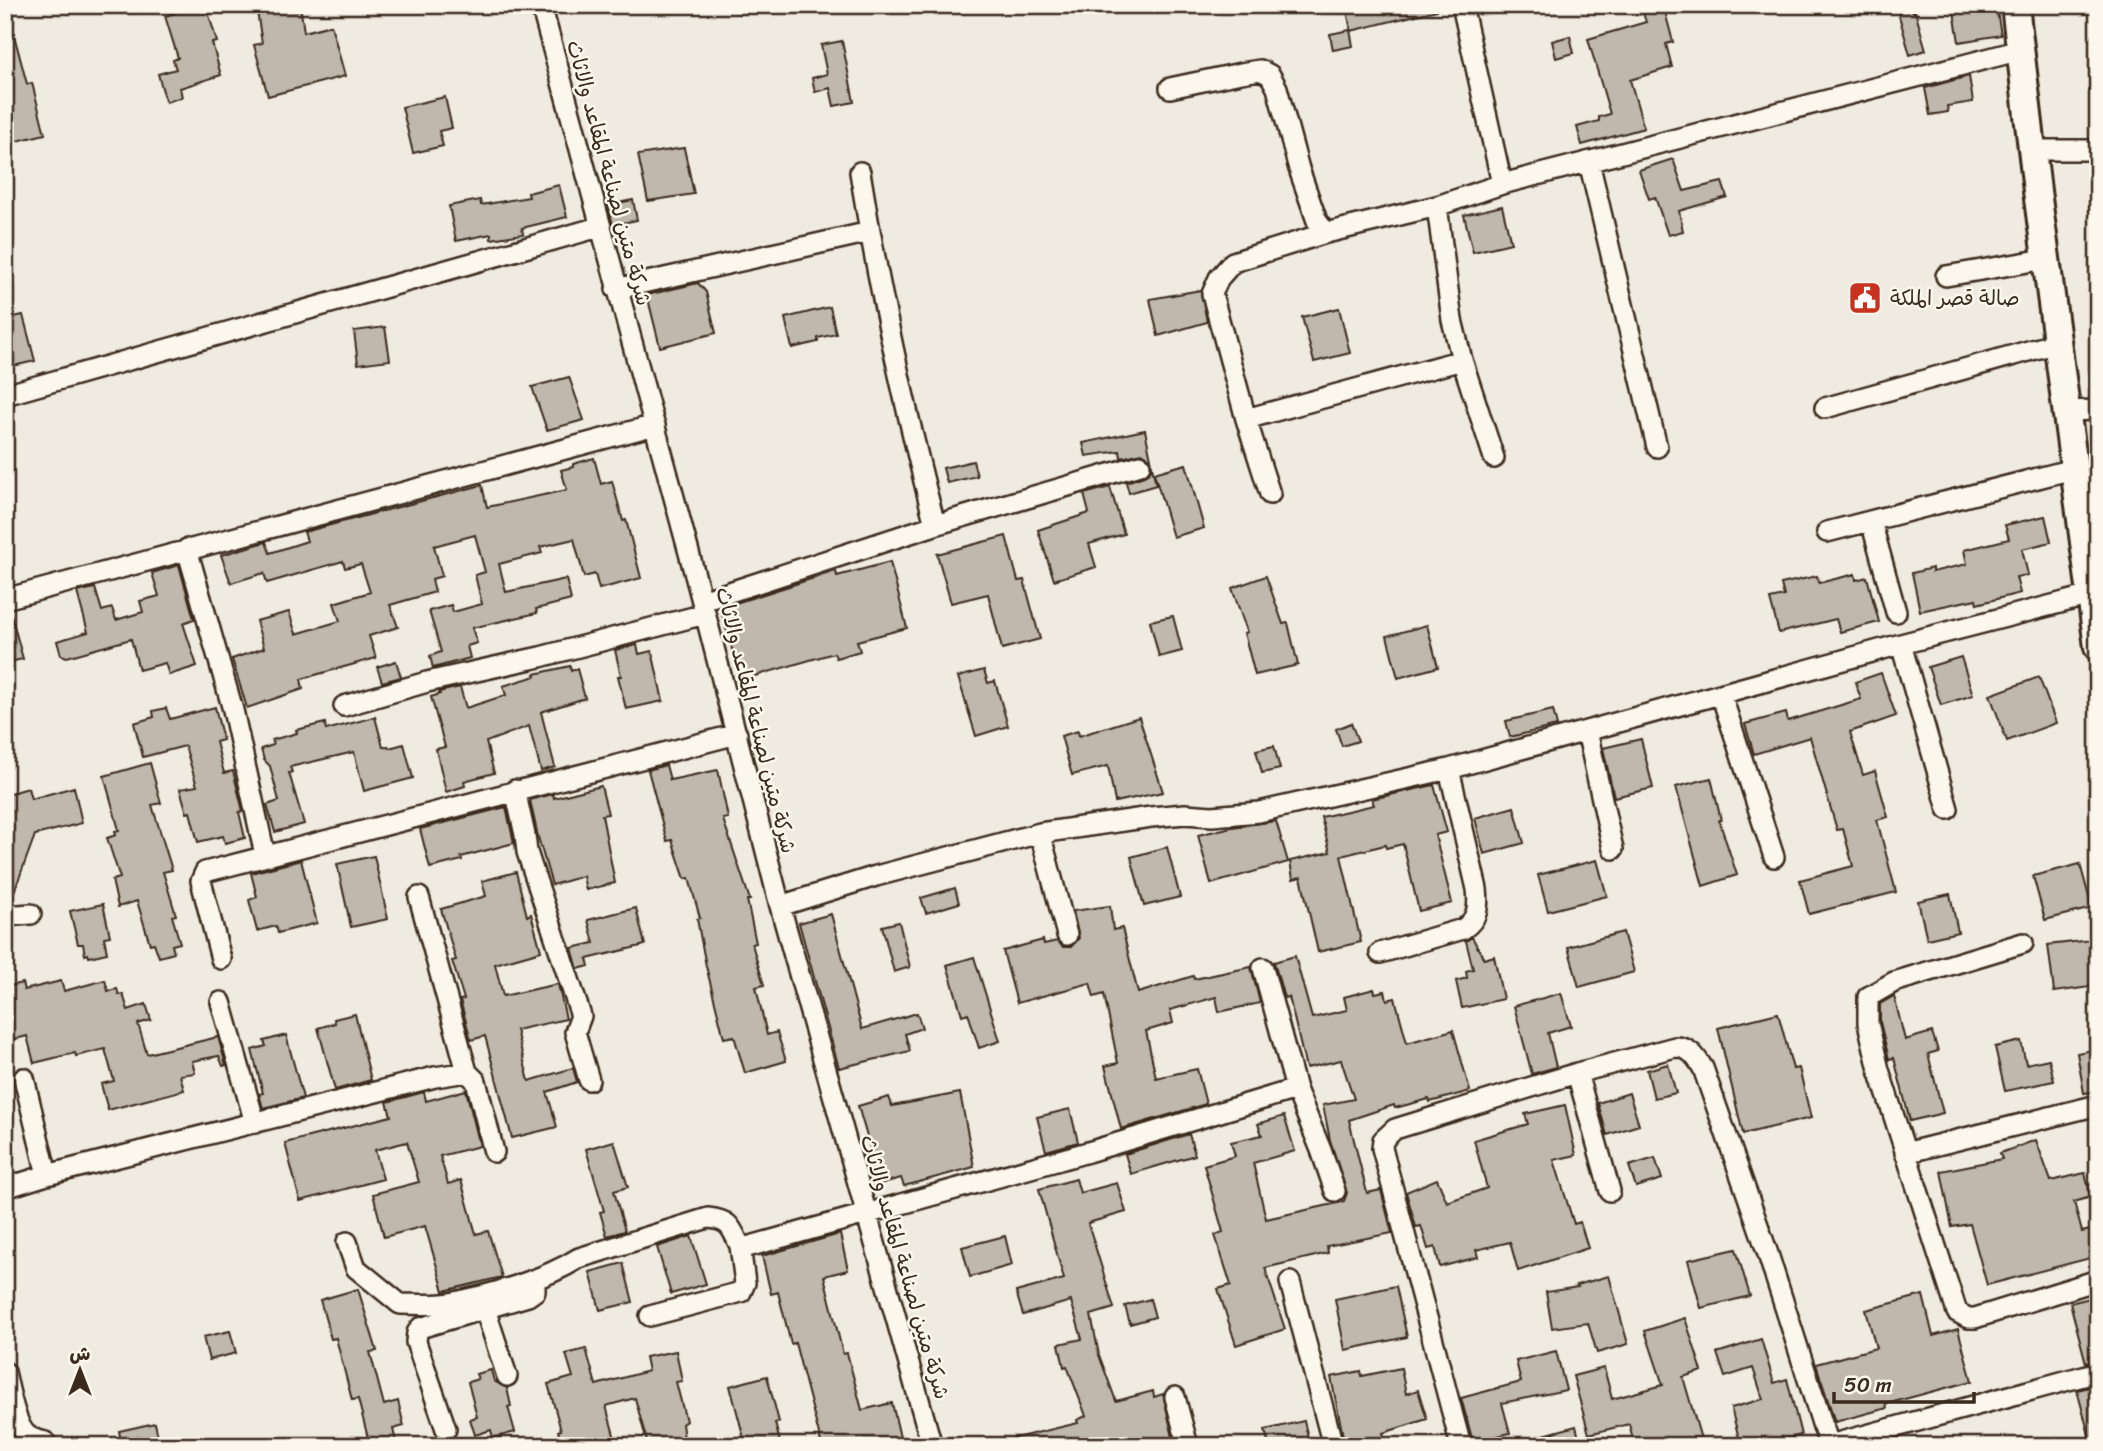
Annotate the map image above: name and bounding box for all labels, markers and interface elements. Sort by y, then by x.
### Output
street label: شركة متين لصناعة المقاعد والاثاث [555,36,663,310]
public building icon: صالة قصر الملكة [1846,279,1884,317]
place label: صالة قصر الملكة [1890,279,2020,317]
street label: شركة متين لصناعة المقاعد والاثاث [704,583,808,857]
street label: شركة متين لصناعة المقاعد والاثاث [849,1130,961,1404]
north arrow [46,1336,116,1406]
text: ش [70,1337,91,1370]
scale bar [1834,1360,1974,1404]
text: 50 m [1844,1366,1892,1404]

